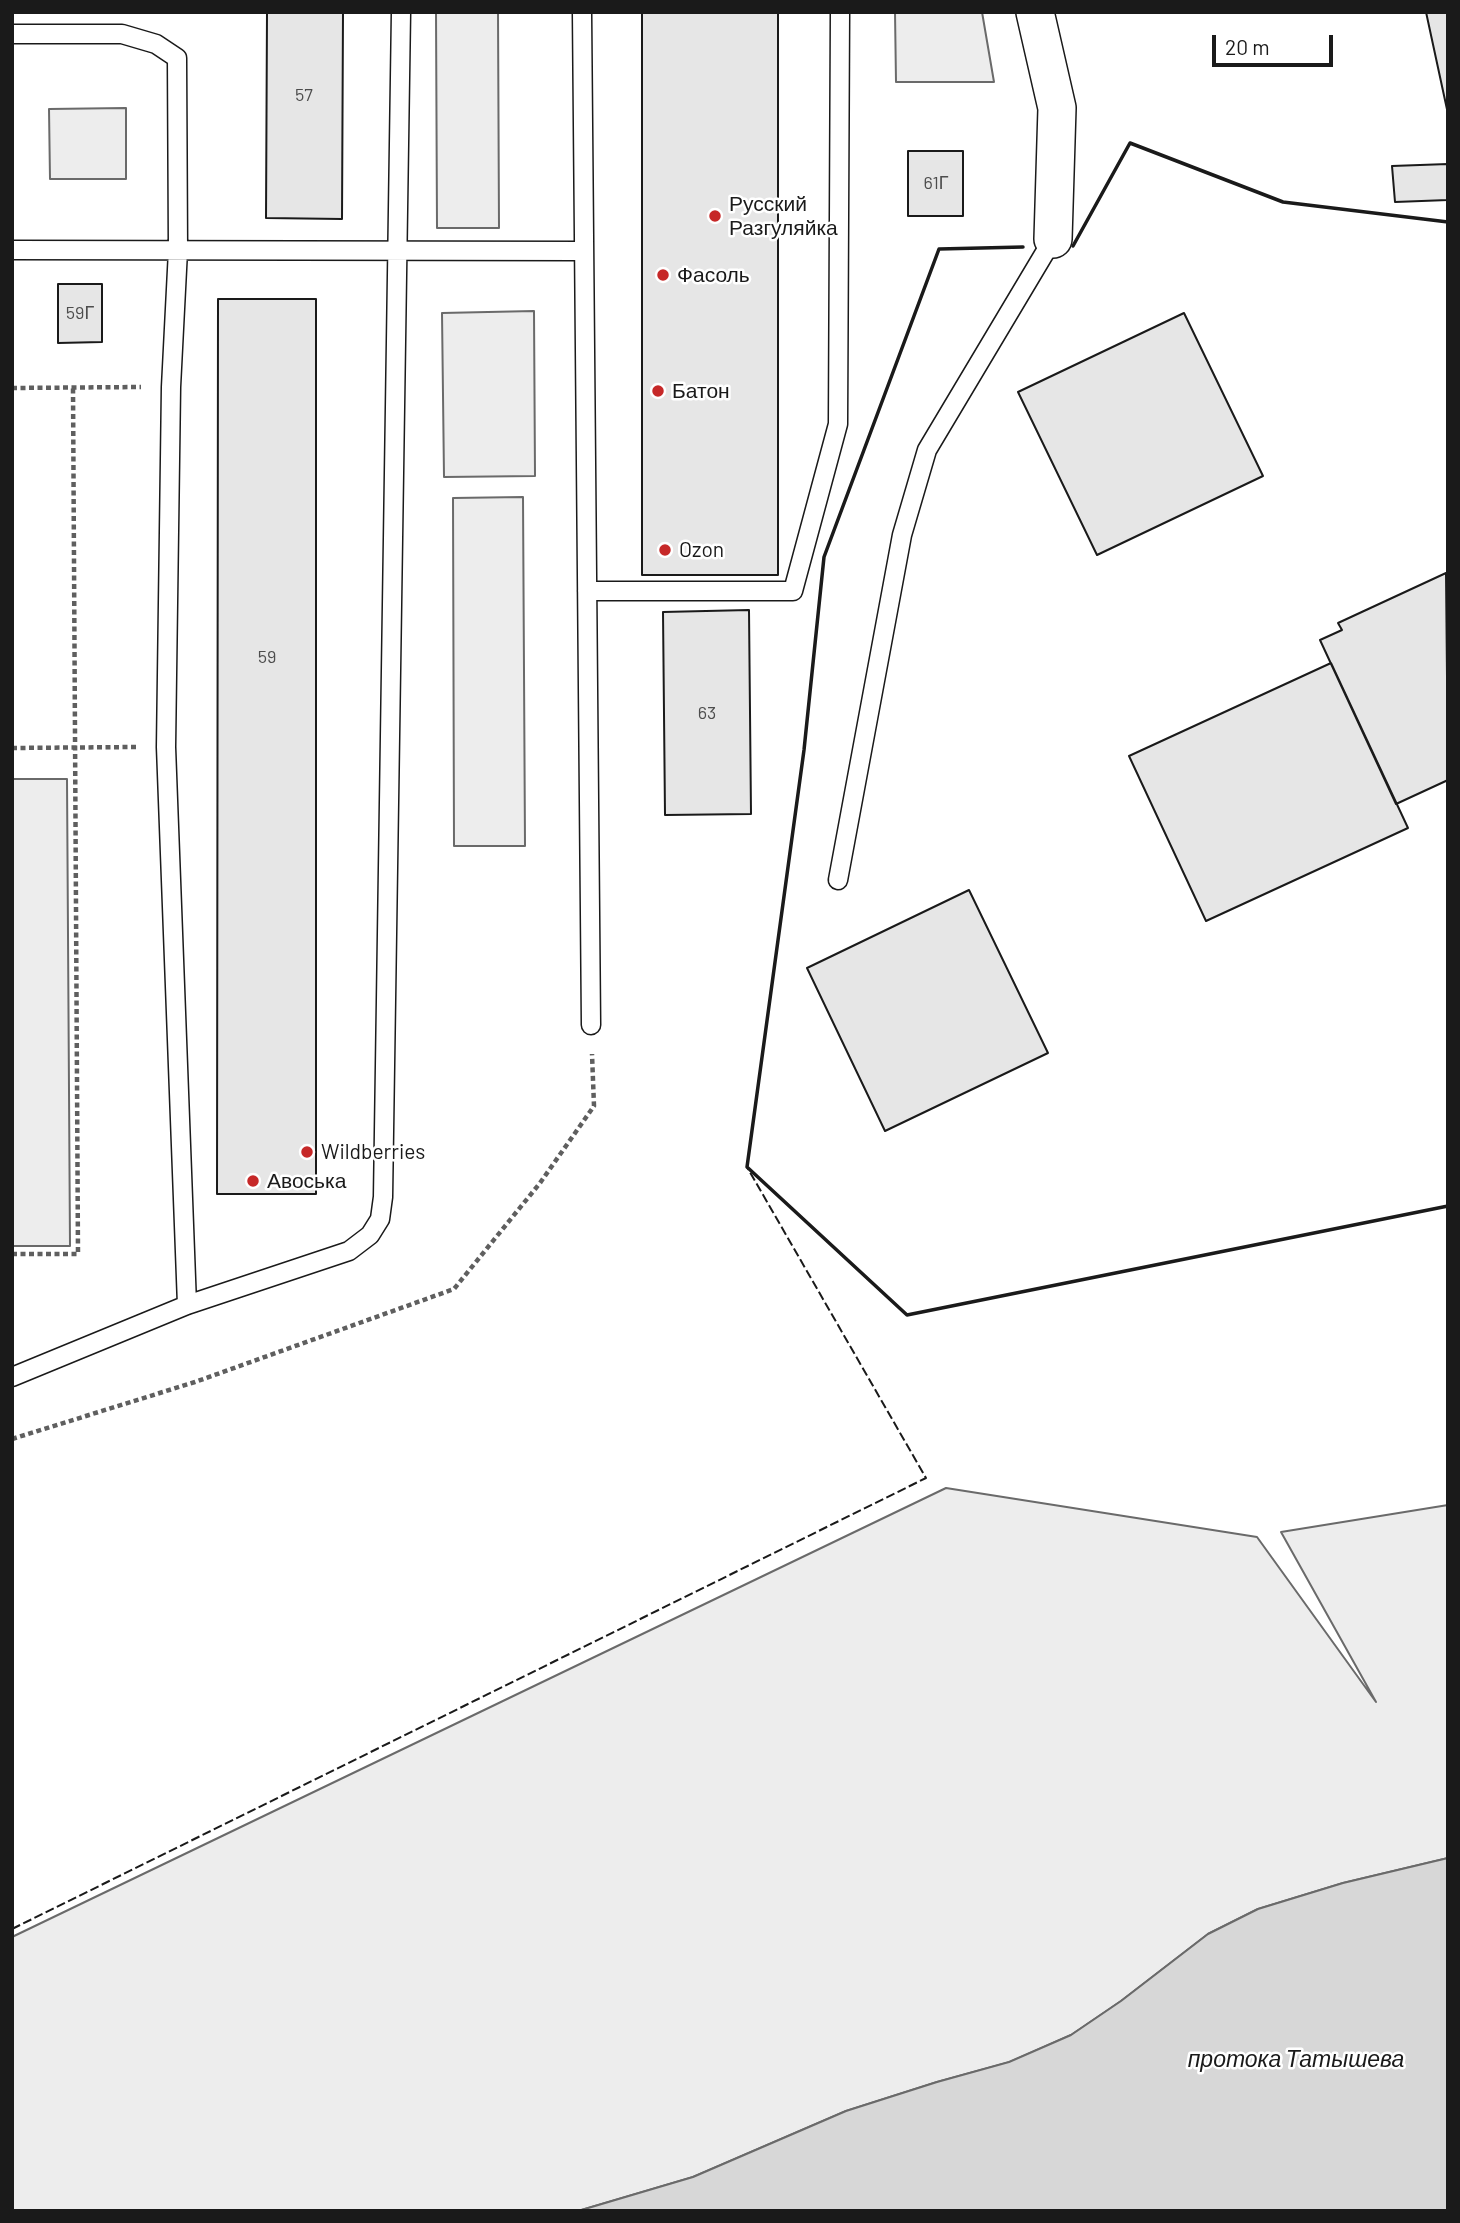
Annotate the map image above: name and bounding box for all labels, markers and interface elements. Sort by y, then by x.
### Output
scale bar [1215,21,1336,65]
text: 20 m [1225,34,1270,59]
house number: 57 [295,84,313,106]
house number: 61Г [924,172,948,194]
place label: Русский Разгуляйка [729,191,838,241]
marker: Русский Разгуляйка [707,208,723,224]
place label: Фасоль [677,262,750,288]
marker: Фасоль [655,267,671,283]
house number: 59Г [66,302,94,324]
place label: Батон [672,378,730,404]
marker: Батон [650,383,666,399]
place label: Ozon [679,537,724,563]
marker: Ozon [657,542,673,558]
house number: 59 [258,646,276,668]
house number: 63 [698,702,716,724]
place label: Wildberries [321,1139,425,1165]
marker: Wildberries [299,1144,315,1160]
place label: Авоська [267,1168,346,1194]
marker: Авоська [245,1173,261,1189]
water label: протока Татышева [1188,2045,1404,2073]

